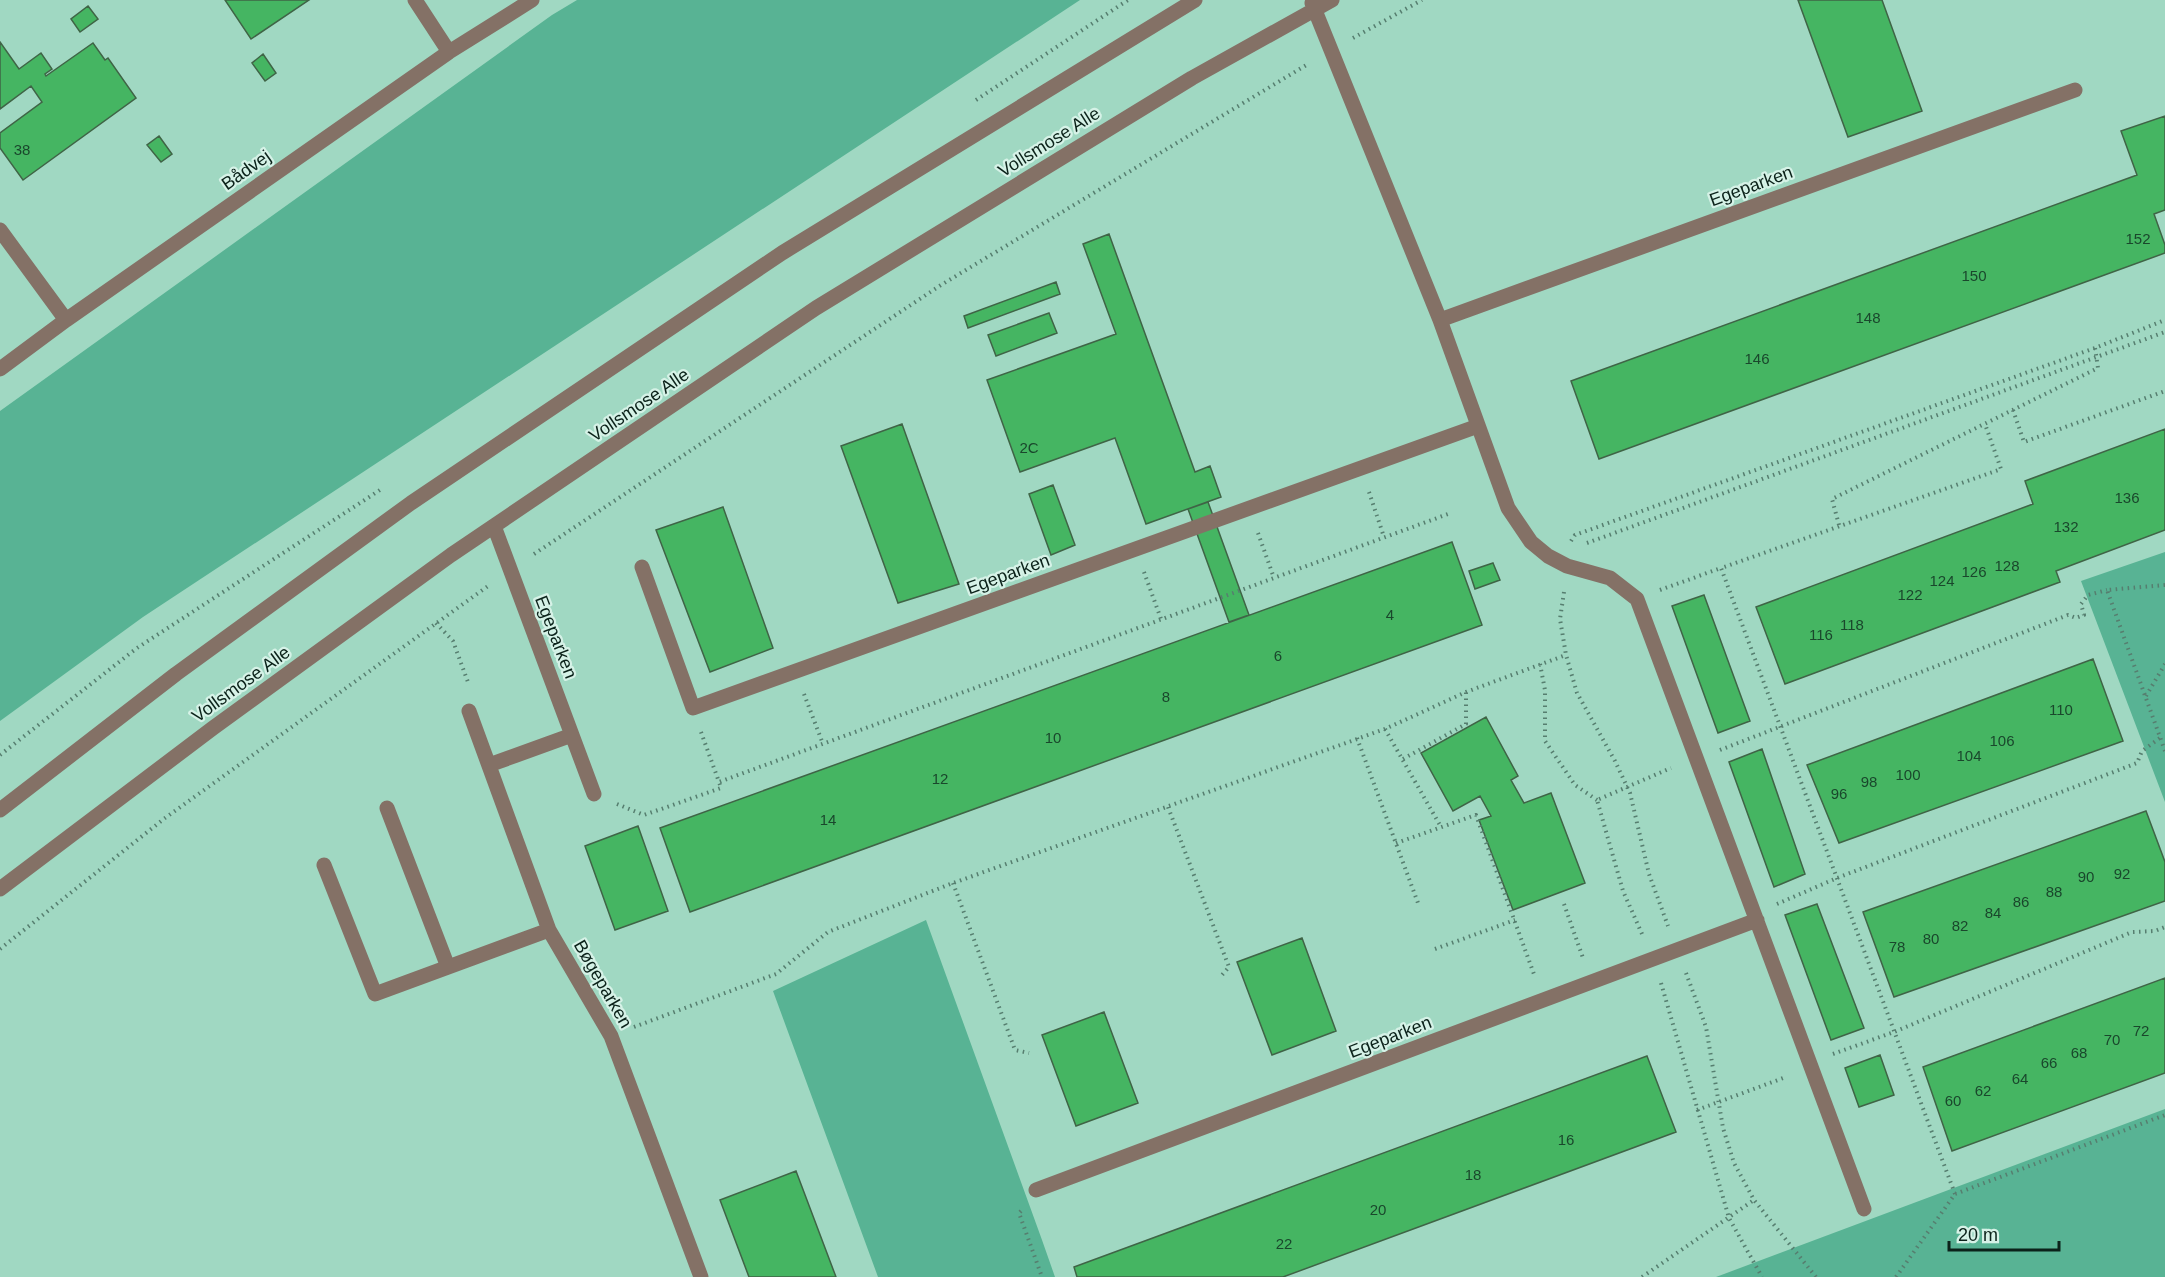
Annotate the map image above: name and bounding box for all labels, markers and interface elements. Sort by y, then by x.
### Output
street label: Vollsmose Alle [994,103,1104,181]
house number: 38 [14,141,30,158]
street label: Bådvej [218,146,274,194]
street label: Egeparken [1707,162,1795,210]
house number: 152 [2125,230,2151,247]
house number: 150 [1961,267,1987,284]
house number: 148 [1855,309,1881,326]
house number: 146 [1744,350,1770,367]
street label: Vollsmose Alle [585,364,693,446]
house number: 2C [1019,439,1039,456]
house number: 136 [2114,489,2140,506]
house number: 132 [2053,518,2079,535]
street label: Egeparken [964,550,1052,598]
house number: 128 [1994,557,2020,574]
house number: 126 [1961,563,1987,580]
house number: 124 [1929,572,1955,589]
house number: 122 [1897,586,1923,603]
street label: Egeparken [531,593,581,681]
house number: 4 [1386,606,1394,623]
house number: 118 [1840,616,1864,633]
house number: 116 [1809,626,1833,643]
street label: Vollsmose Alle [188,642,294,726]
house number: 6 [1274,647,1282,664]
house number: 8 [1162,688,1170,705]
house number: 110 [2049,701,2073,718]
house number: 10 [1045,729,1061,746]
house number: 106 [1989,732,2015,749]
house number: 104 [1956,747,1982,764]
house number: 100 [1895,766,1921,783]
house number: 12 [932,770,948,787]
house number: 98 [1861,773,1877,790]
house number: 96 [1831,785,1847,802]
house number: 14 [820,811,836,828]
house number: 92 [2114,865,2130,882]
house number: 90 [2078,868,2094,885]
house number: 88 [2046,883,2062,900]
house number: 86 [2013,893,2029,910]
house number: 84 [1985,904,2001,921]
house number: 82 [1952,917,1968,934]
house number: 80 [1923,930,1939,947]
street label: Bøgeparken [570,937,636,1031]
house number: 78 [1889,938,1905,955]
street label: Egeparken [1346,1012,1434,1062]
house number: 72 [2133,1022,2149,1039]
house number: 70 [2104,1031,2120,1048]
house number: 68 [2071,1044,2087,1061]
house number: 66 [2041,1054,2057,1071]
house number: 64 [2012,1070,2028,1087]
house number: 62 [1975,1082,1991,1099]
house number: 60 [1945,1092,1961,1109]
house number: 16 [1558,1131,1574,1148]
house number: 18 [1465,1166,1481,1183]
house number: 20 [1370,1201,1386,1218]
scale bar [1949,1214,2058,1252]
text: 20 m [1958,1225,1998,1245]
house number: 22 [1276,1235,1292,1252]

